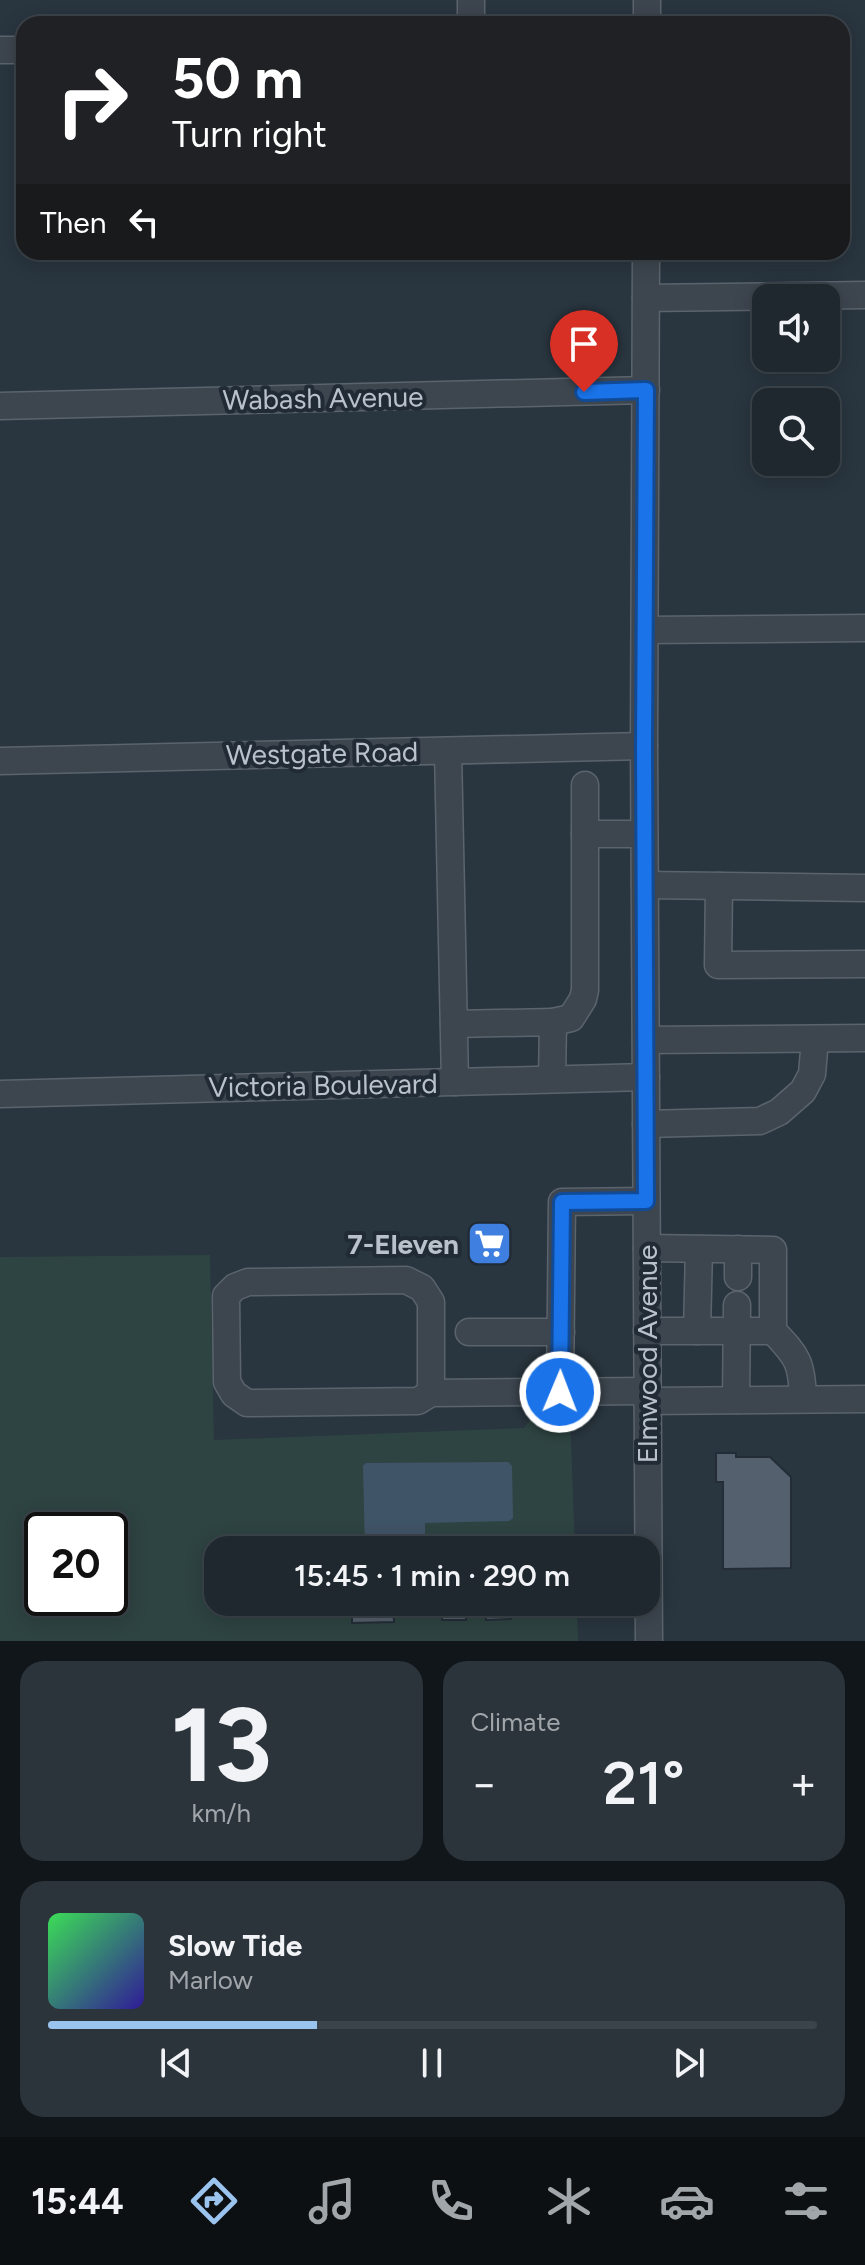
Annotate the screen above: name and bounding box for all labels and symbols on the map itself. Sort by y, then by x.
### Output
pin [550,310,618,392]
street label: Wabash Avenue [222,379,424,417]
street label: Westgate Road [225,734,419,772]
street label: Victoria Boulevard [208,1066,438,1104]
supermarket icon: 7-Eleven [466,1220,514,1268]
place label: 7-Eleven [347,1227,459,1261]
street label: Elmwood Avenue [630,1245,664,1463]
position arrow [518,1350,602,1434]
speed limit sign: 20 [24,1512,128,1616]

